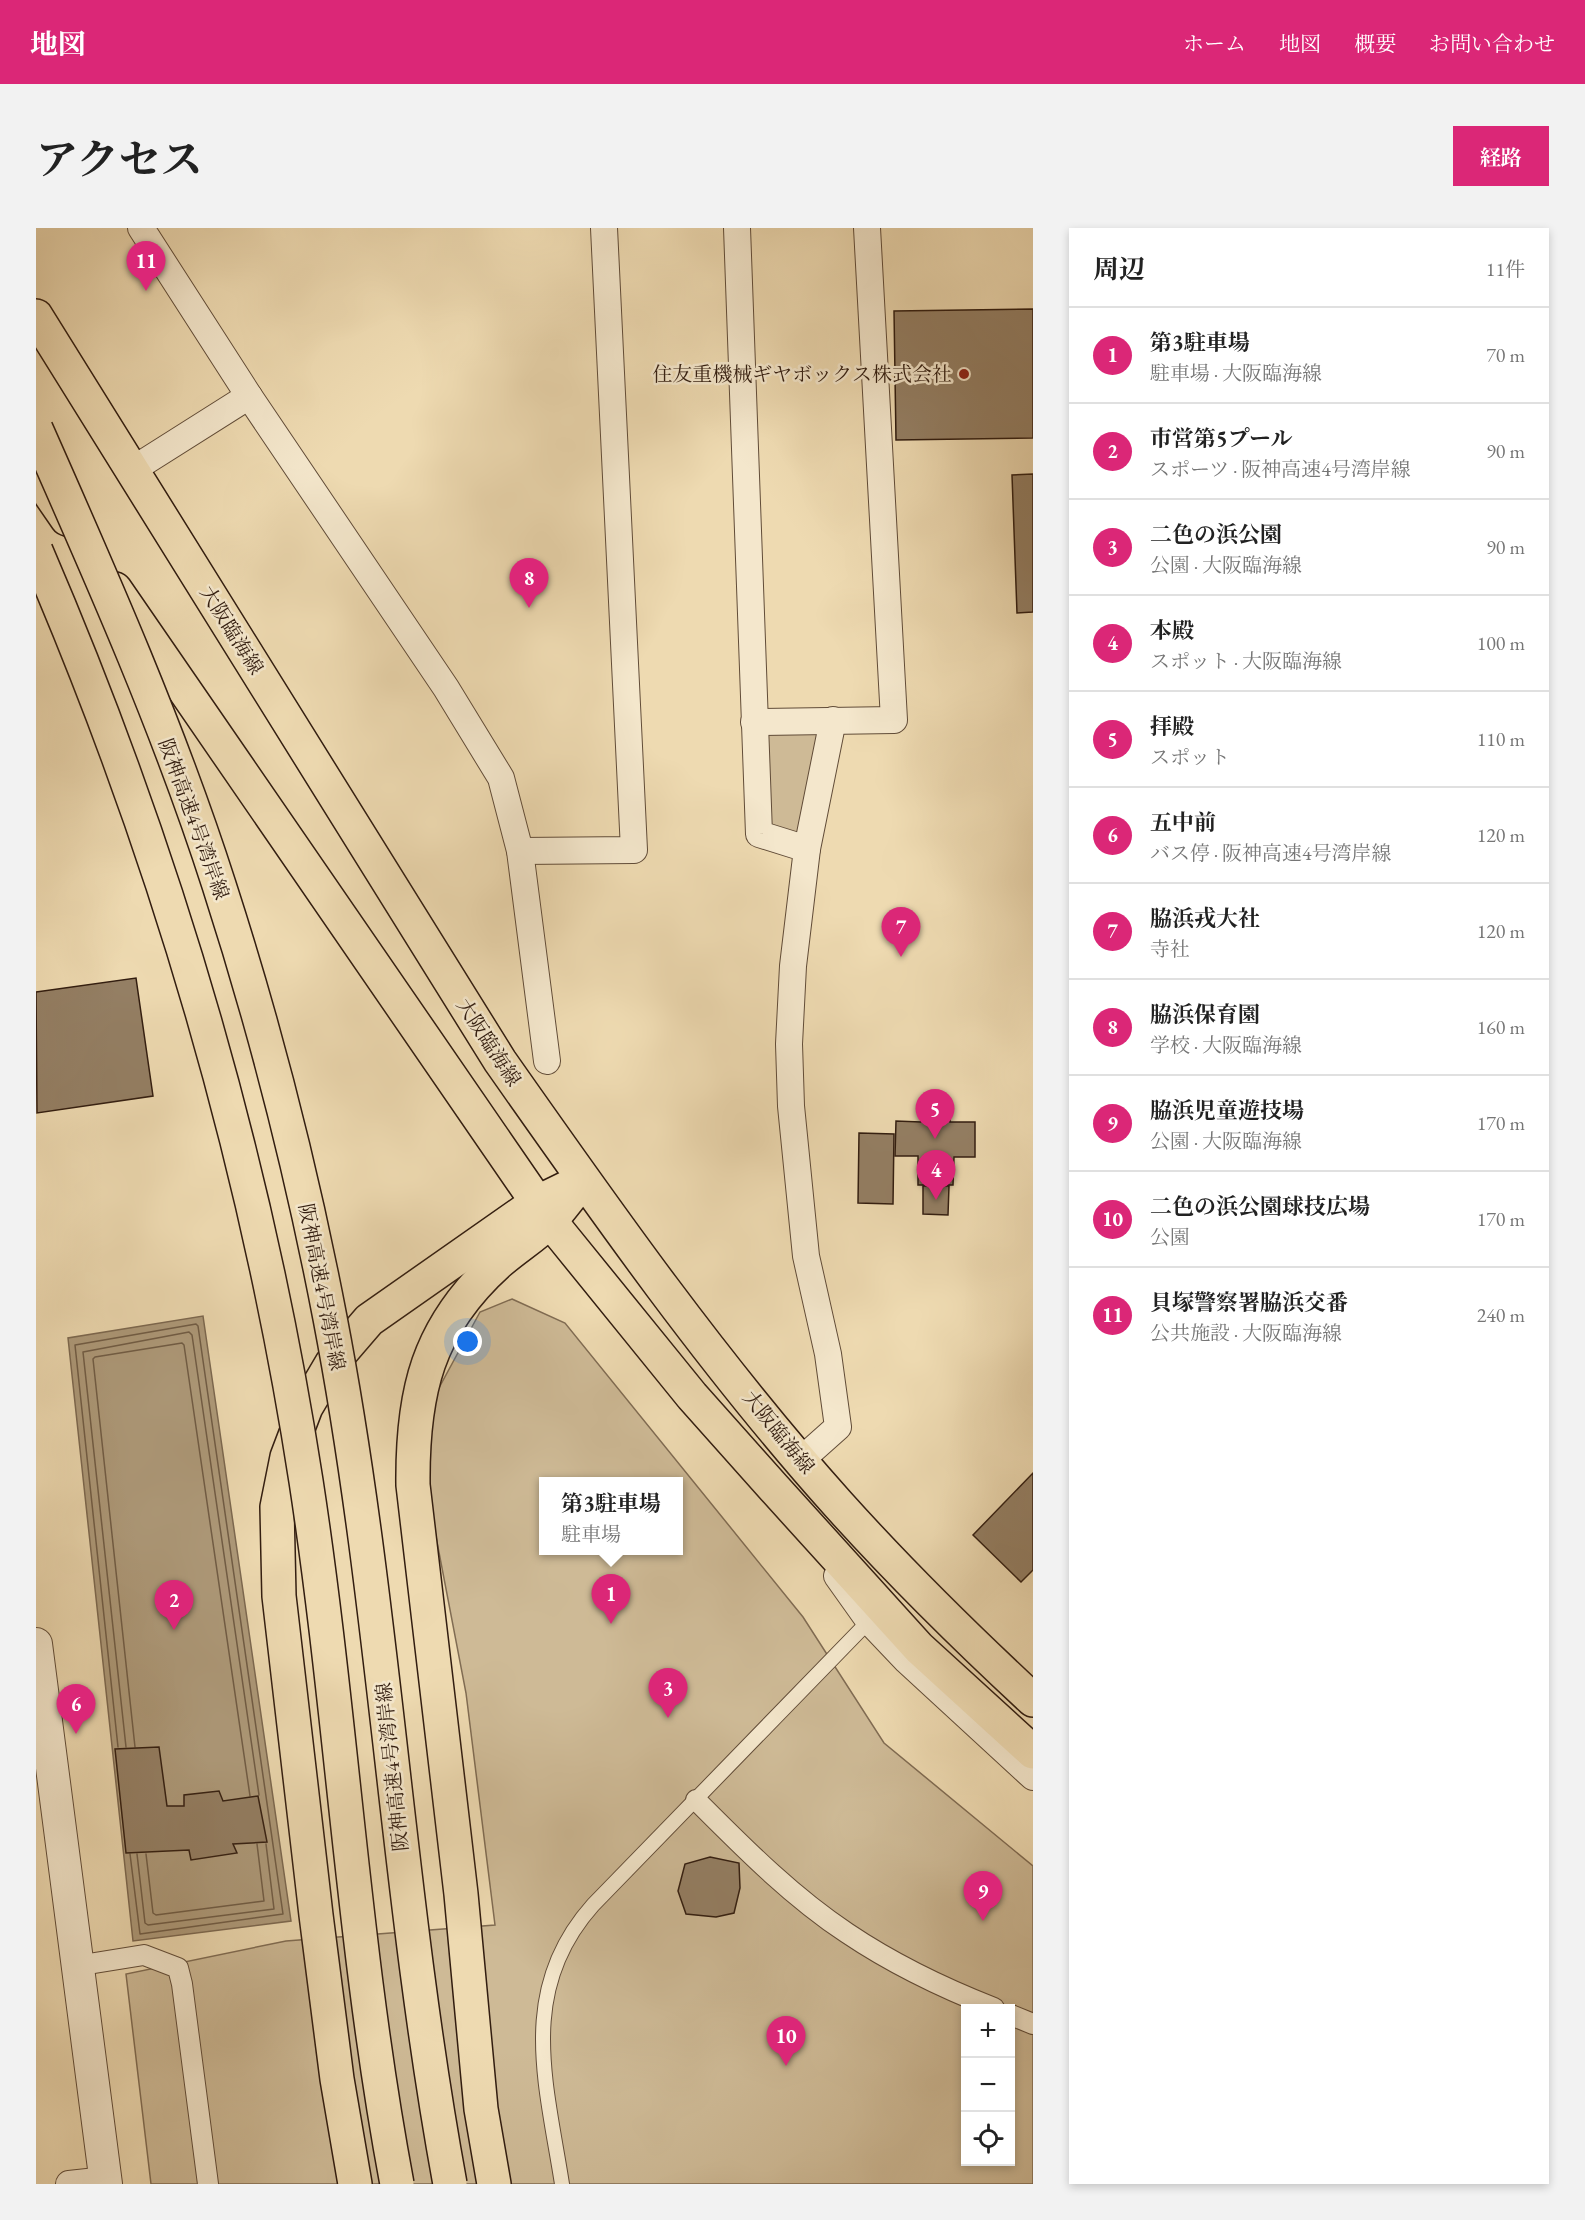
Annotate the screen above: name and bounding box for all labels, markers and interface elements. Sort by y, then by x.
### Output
text: 地図 [30,26,86,62]
text: ホーム [1183,30,1246,57]
text: 地図 [1279,30,1321,57]
text: 概要 [1354,30,1396,57]
text: お問い合わせ [1429,30,1555,57]
button: 経路 [1453,126,1549,186]
text: アクセス [36,132,203,187]
pin: 11 [126,242,166,291]
text: 周辺 [1093,252,1145,286]
text: 11件 [1486,256,1525,282]
text: 第3駐車場 [1150,328,1250,357]
text: 1 [1107,342,1118,368]
text: 70 m [1486,342,1525,368]
text: 駐車場 · 大阪臨海線 [1150,360,1322,386]
place label: 住友重機械ギヤボックス株式会社 [652,361,952,387]
marker: 住友重機械ギヤボックス株式会社 [957,367,971,381]
text: 市営第5プール [1150,424,1293,453]
text: 2 [1107,438,1118,464]
text: 90 m [1486,438,1525,464]
text: スポーツ · 阪神高速4号湾岸線 [1150,456,1411,482]
text: 二色の浜公園 [1150,520,1282,549]
text: 3 [1107,534,1118,560]
text: 90 m [1486,534,1525,560]
text: 公園 · 大阪臨海線 [1150,552,1302,578]
pin: 8 [510,558,548,608]
street label: 大阪臨海線 [194,581,270,679]
text: 本殿 [1150,616,1194,645]
text: 4 [1107,630,1118,656]
text: 100 m [1477,630,1525,656]
text: スポット · 大阪臨海線 [1150,648,1342,674]
text: 拝殿 [1150,712,1194,741]
text: 5 [1107,726,1118,752]
text: 110 m [1477,726,1525,752]
street label: 阪神高速4号湾岸線 [153,735,235,903]
text: スポット [1150,744,1230,770]
text: 五中前 [1150,808,1216,837]
text: 6 [1107,822,1118,848]
text: 120 m [1477,822,1525,848]
text: バス停 · 阪神高速4号湾岸線 [1150,840,1392,866]
text: 脇浜戎大社 [1150,904,1260,933]
pin: 7 [882,908,920,957]
text: 7 [1107,918,1118,944]
text: 120 m [1477,918,1525,944]
text: 寺社 [1150,936,1190,962]
street label: 大阪臨海線 [451,993,527,1091]
text: 脇浜保育園 [1150,1000,1260,1029]
text: 8 [1107,1014,1118,1040]
text: 160 m [1477,1014,1525,1040]
text: 学校 · 大阪臨海線 [1150,1032,1302,1058]
pin: 5 [916,1090,954,1139]
text: 脇浜児童遊技場 [1150,1096,1304,1125]
text: 9 [1107,1110,1118,1136]
text: 170 m [1477,1110,1525,1136]
text: 公園 · 大阪臨海線 [1150,1128,1302,1154]
pin: 4 [916,1150,956,1200]
text: 二色の浜公園球技広場 [1150,1192,1370,1221]
street label: 阪神高速4号湾岸線 [293,1201,351,1373]
text: 10 [1102,1206,1123,1232]
text: 170 m [1477,1206,1525,1232]
text: 公園 [1150,1224,1190,1250]
text: 貝塚警察署脇浜交番 [1150,1288,1348,1317]
text: 11 [1102,1302,1123,1328]
text: 240 m [1477,1302,1525,1328]
text: 公共施設 · 大阪臨海線 [1150,1320,1342,1346]
your location [453,1327,482,1356]
street label: 大阪臨海線 [737,1385,821,1479]
popup [539,1477,683,1555]
text: 第3駐車場 [561,1489,661,1518]
text: 駐車場 [561,1521,621,1547]
pin: 1 [592,1574,630,1624]
pin: 2 [154,1580,194,1630]
pin: 3 [648,1668,688,1718]
street label: 阪神高速4号湾岸線 [370,1681,414,1853]
pin: 6 [56,1684,96,1734]
pin: 9 [964,1872,1002,1921]
map controls [961,2004,1015,2166]
button: + [961,2004,1015,2058]
pin: 10 [766,2016,806,2066]
button: − [961,2058,1015,2112]
button: locate [961,2112,1015,2166]

